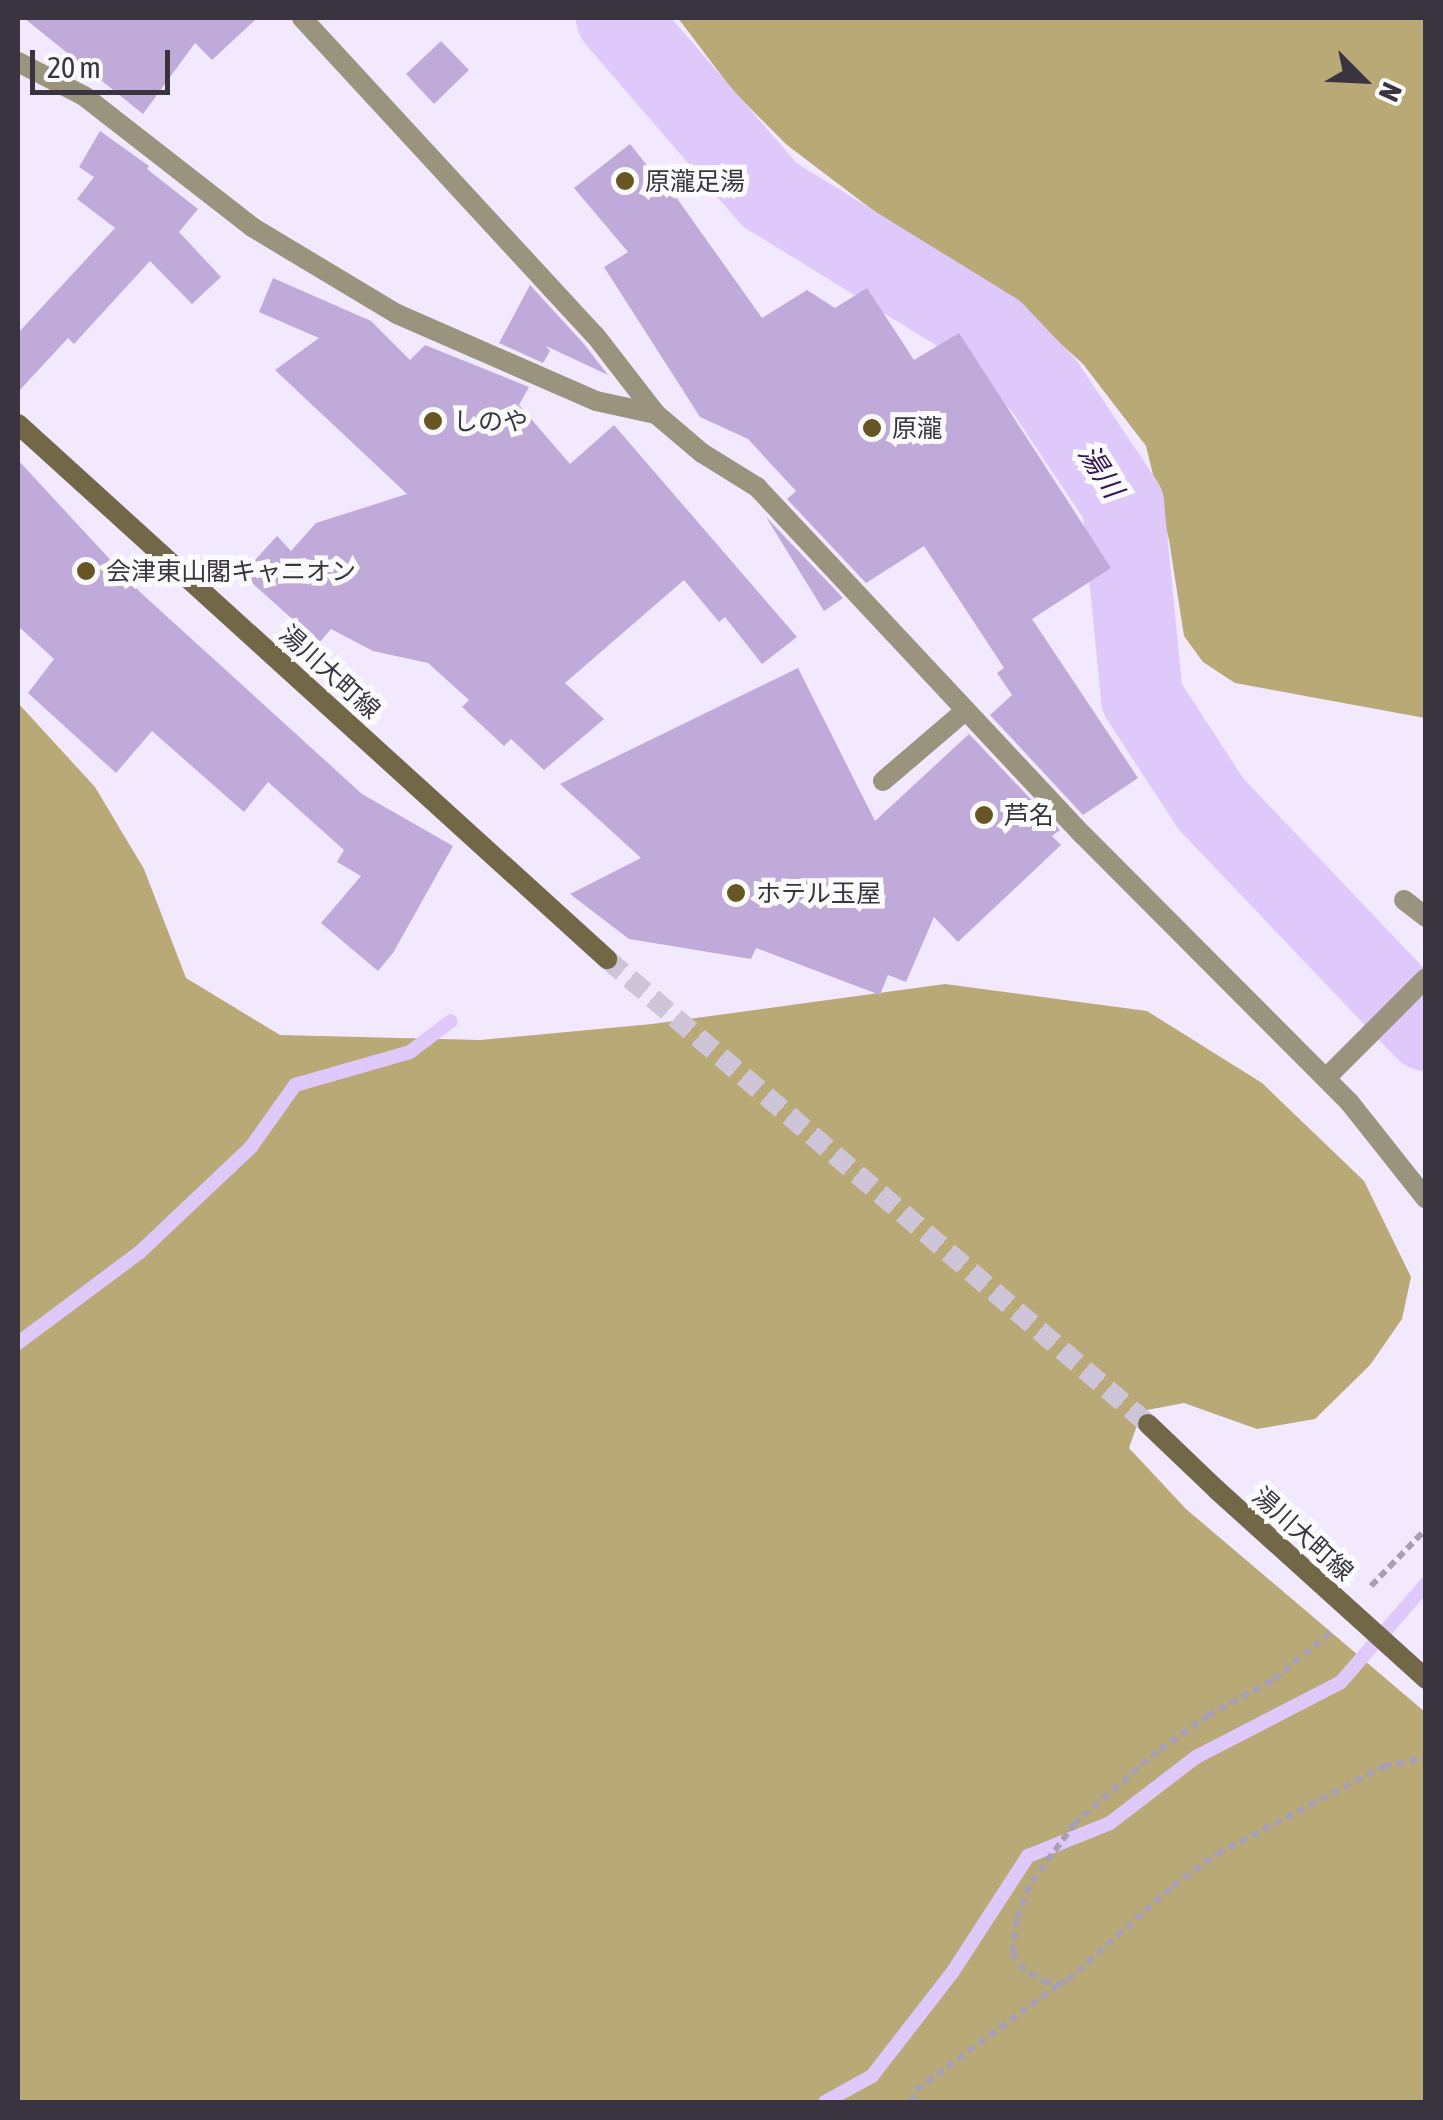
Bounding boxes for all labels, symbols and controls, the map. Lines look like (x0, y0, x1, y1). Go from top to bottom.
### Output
scale bar (35, 30, 175, 92)
north arrow (1313, 30, 1413, 130)
text: 20 m (47, 50, 101, 84)
text: N (1372, 78, 1408, 106)
place label: 原瀧足湯 (645, 166, 745, 196)
marker: 原瀧足湯 (614, 170, 636, 192)
place label: しのや (453, 406, 528, 436)
marker: しのや (422, 410, 444, 432)
place label: 原瀧 (892, 413, 942, 443)
marker: 原瀧 (861, 417, 883, 439)
water label: 湯川 (1072, 438, 1130, 504)
place label: 会津東山閣キャニオン (106, 556, 356, 586)
marker: 会津東山閣キャニオン (75, 560, 97, 582)
street label: 湯川大町線 (274, 619, 386, 725)
place label: 芦名 (1004, 800, 1054, 830)
marker: 芦名 (973, 804, 995, 826)
place label: ホテル玉屋 (756, 878, 881, 908)
marker: ホテル玉屋 (725, 882, 747, 904)
street label: 湯川大町線 (1247, 1481, 1359, 1587)

